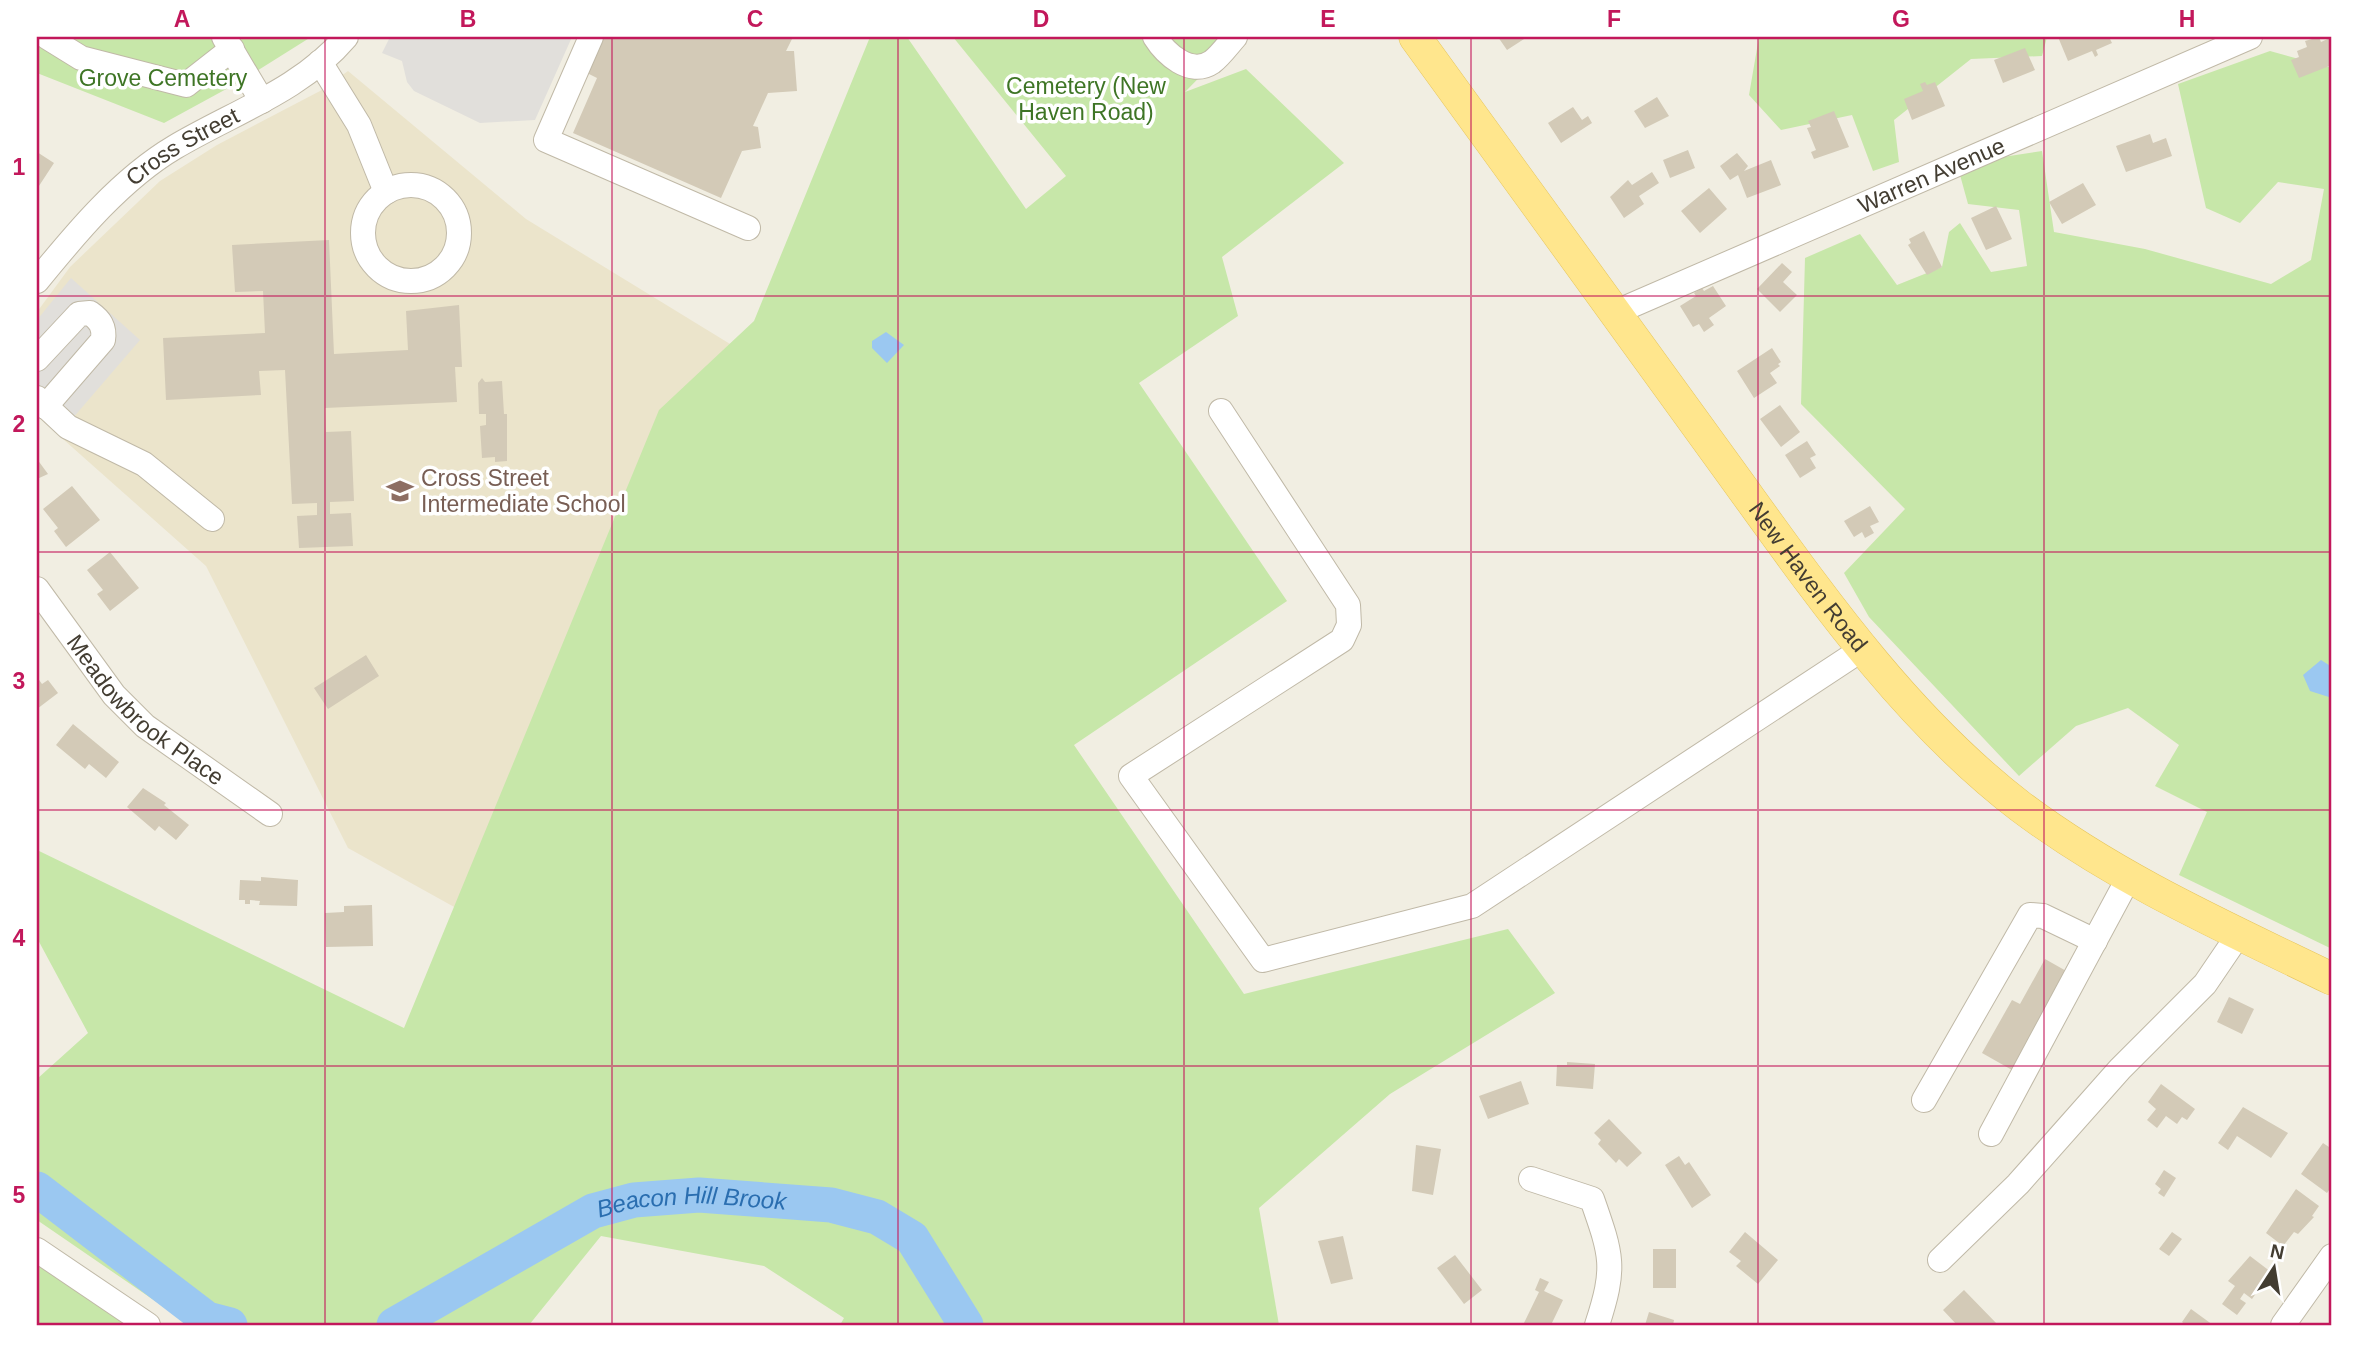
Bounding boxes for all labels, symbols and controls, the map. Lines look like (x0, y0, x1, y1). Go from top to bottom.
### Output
text: A (174, 6, 190, 32)
text: B (460, 6, 476, 32)
text: C (747, 6, 763, 32)
text: D (1033, 6, 1049, 32)
text: E (1320, 6, 1336, 32)
text: F (1607, 6, 1621, 32)
text: G (1892, 6, 1910, 32)
text: H (2179, 6, 2195, 32)
park label: Grove Cemetery (79, 65, 248, 91)
park label: Cemetery (New Haven Road) (1006, 73, 1166, 125)
street label: Cross Street (120, 102, 244, 191)
street label: Warren Avenue (1854, 132, 2009, 219)
text: 1 (13, 154, 26, 180)
text: 2 (13, 411, 25, 437)
place label: Cross Street Intermediate School (421, 465, 626, 517)
school or university icon: Cross Street Intermediate School (385, 476, 415, 506)
street label: New Haven Road (1744, 497, 1873, 657)
street label: Meadowbrook Place (62, 630, 229, 790)
text: 3 (13, 668, 25, 694)
text: 4 (13, 925, 26, 951)
water label: Beacon Hill Brook (593, 1181, 789, 1222)
text: 5 (13, 1182, 26, 1208)
north arrow (2240, 1232, 2310, 1302)
text: N (2269, 1240, 2286, 1264)

